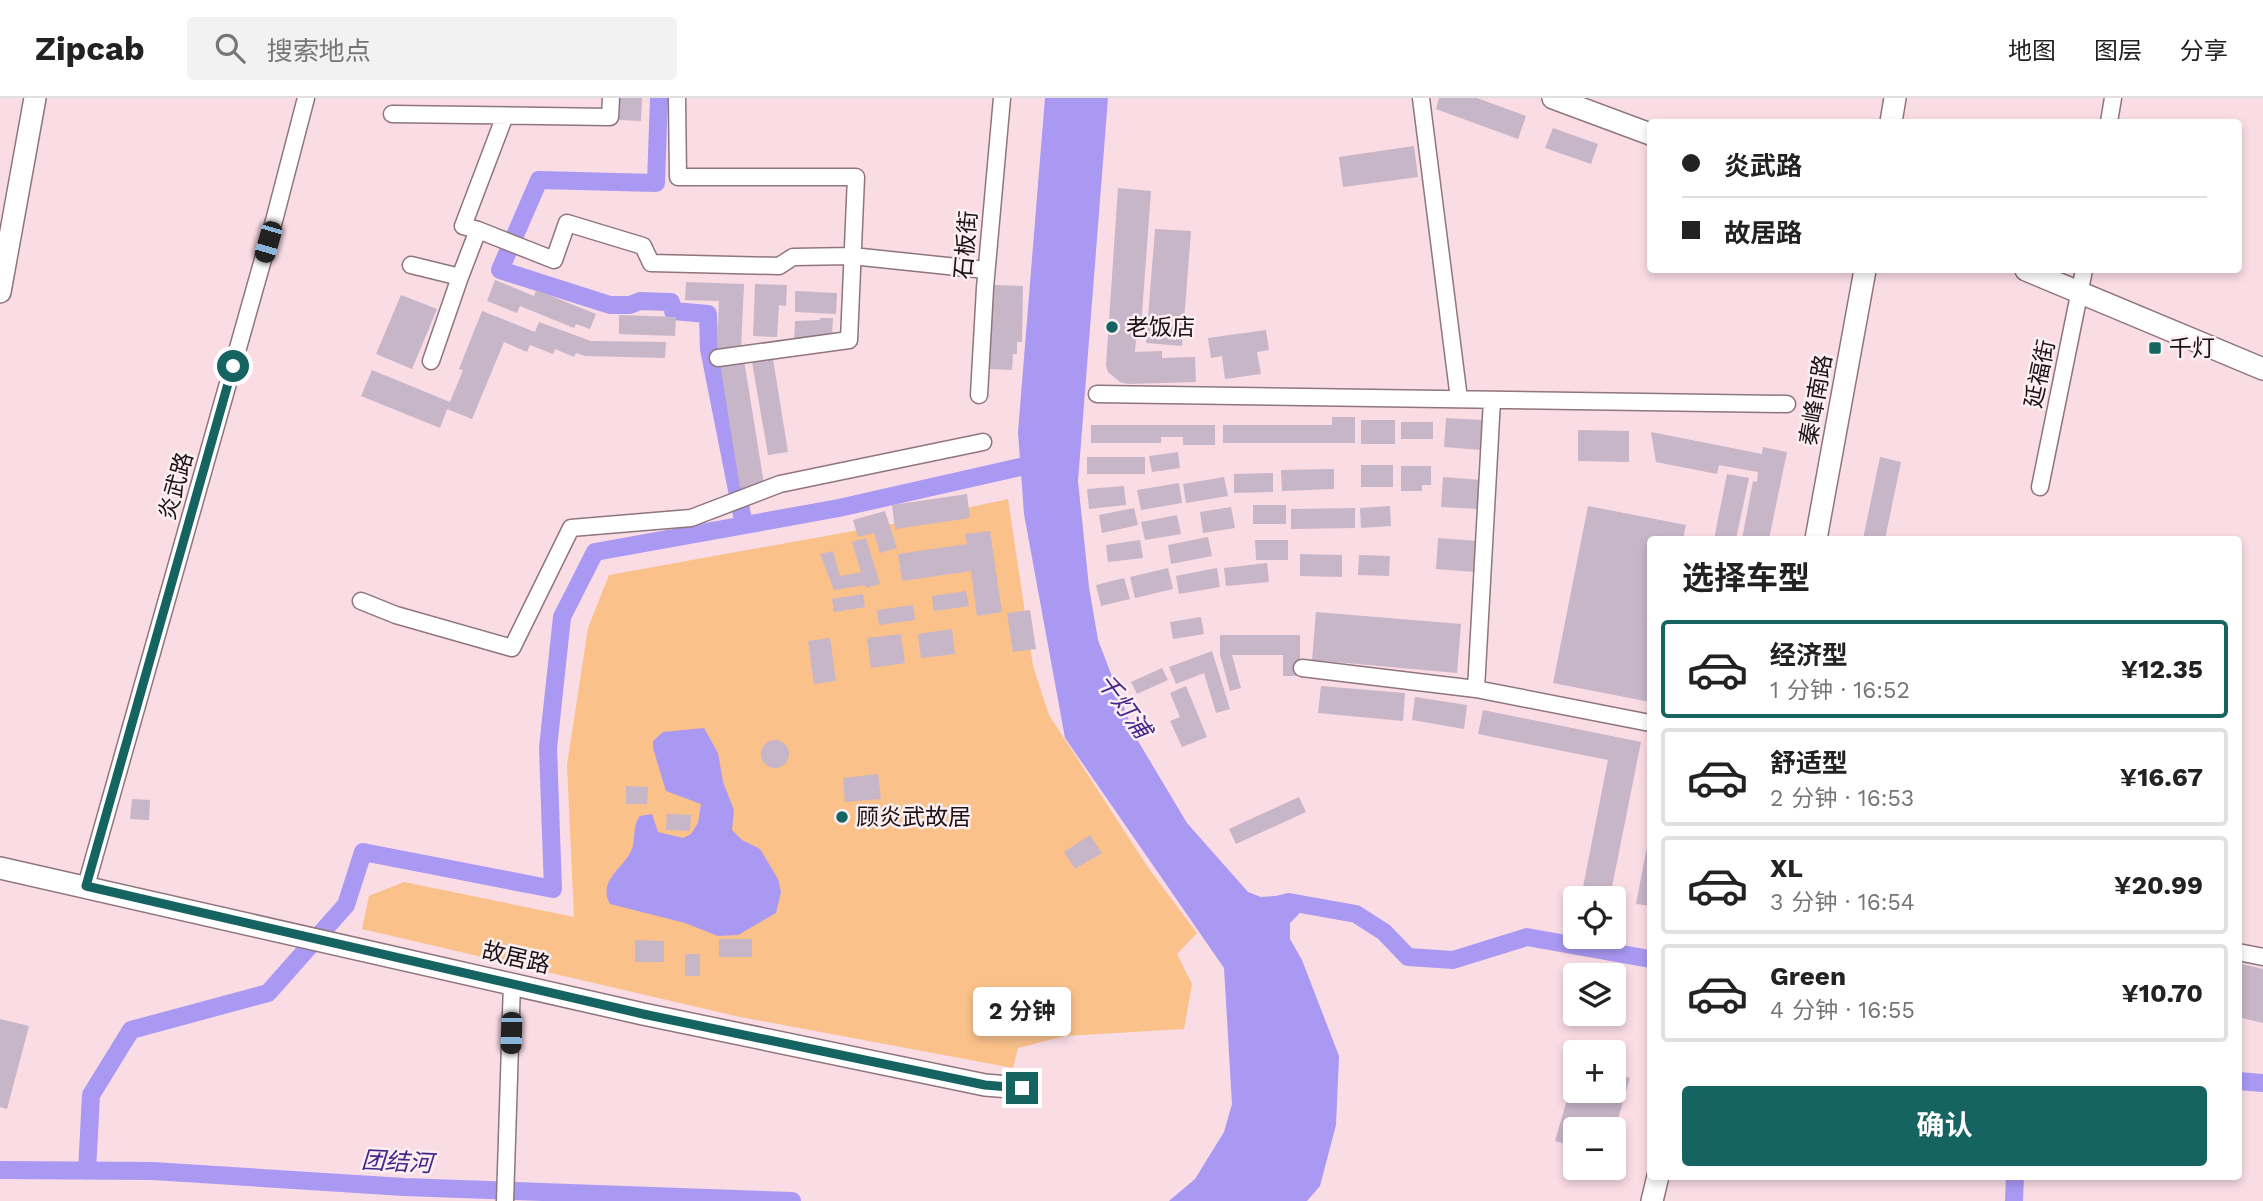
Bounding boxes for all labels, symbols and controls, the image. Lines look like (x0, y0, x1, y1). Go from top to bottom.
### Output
search box (187, 17, 677, 80)
text: Zipcab (35, 29, 145, 68)
icon: search (211, 29, 249, 67)
text: 搜索地点 (267, 36, 371, 66)
text: 地图 (2008, 37, 2056, 65)
text: 图层 (2094, 37, 2142, 65)
text: 分享 (2180, 37, 2228, 65)
text: 炎武路 (1724, 151, 1802, 181)
street label: 石板街 (950, 209, 982, 281)
text: 故居路 (1724, 218, 1802, 248)
car (253, 219, 284, 265)
place label: 老饭店 (1126, 314, 1195, 341)
marker: 老饭店 (1104, 319, 1120, 335)
place label: 千灯 (2169, 335, 2215, 362)
street label: 延福街 (2020, 337, 2060, 411)
marker: 千灯 (2147, 340, 2163, 356)
route start (217, 350, 249, 382)
street label: 秦峰南路 (1795, 352, 1837, 448)
street label: 炎武路 (154, 449, 198, 523)
text: 选择车型 (1682, 559, 1810, 597)
icon: car (1686, 638, 1749, 701)
text: 经济型 (1770, 640, 1848, 670)
text: ¥12.35 (2121, 654, 2203, 684)
water label: 千灯浦 (1092, 669, 1159, 747)
text: 1 分钟 · 16:52 (1770, 677, 1910, 704)
icon: car (1686, 746, 1749, 809)
text: 舒适型 (1770, 748, 1848, 778)
text: ¥16.67 (2120, 762, 2203, 792)
text: 2 分钟 · 16:53 (1770, 785, 1914, 812)
place label: 顾炎武故居 (856, 804, 971, 831)
marker: 顾炎武故居 (834, 809, 850, 825)
text: XL (1770, 853, 1803, 883)
icon: car (1686, 854, 1749, 917)
text: ¥20.99 (2114, 870, 2203, 900)
map controls (1563, 886, 1626, 1180)
button: locate (1563, 886, 1626, 949)
text: 3 分钟 · 16:54 (1770, 889, 1915, 916)
street label: 故居路 (479, 937, 553, 979)
text: Green (1770, 961, 1846, 991)
icon: car (1686, 962, 1749, 1025)
button: layers (1563, 963, 1626, 1026)
text: ¥10.70 (2122, 978, 2203, 1008)
callout: 2 分钟 (973, 986, 1071, 1035)
text: 4 分钟 · 16:55 (1770, 997, 1915, 1024)
text: 2 分钟 (989, 998, 1055, 1025)
car (500, 1012, 523, 1054)
button: + (1563, 1040, 1626, 1103)
route end (1006, 1072, 1038, 1104)
button: 确认 (1682, 1086, 2207, 1166)
button: − (1563, 1117, 1626, 1180)
water label: 团结河 (360, 1146, 438, 1178)

